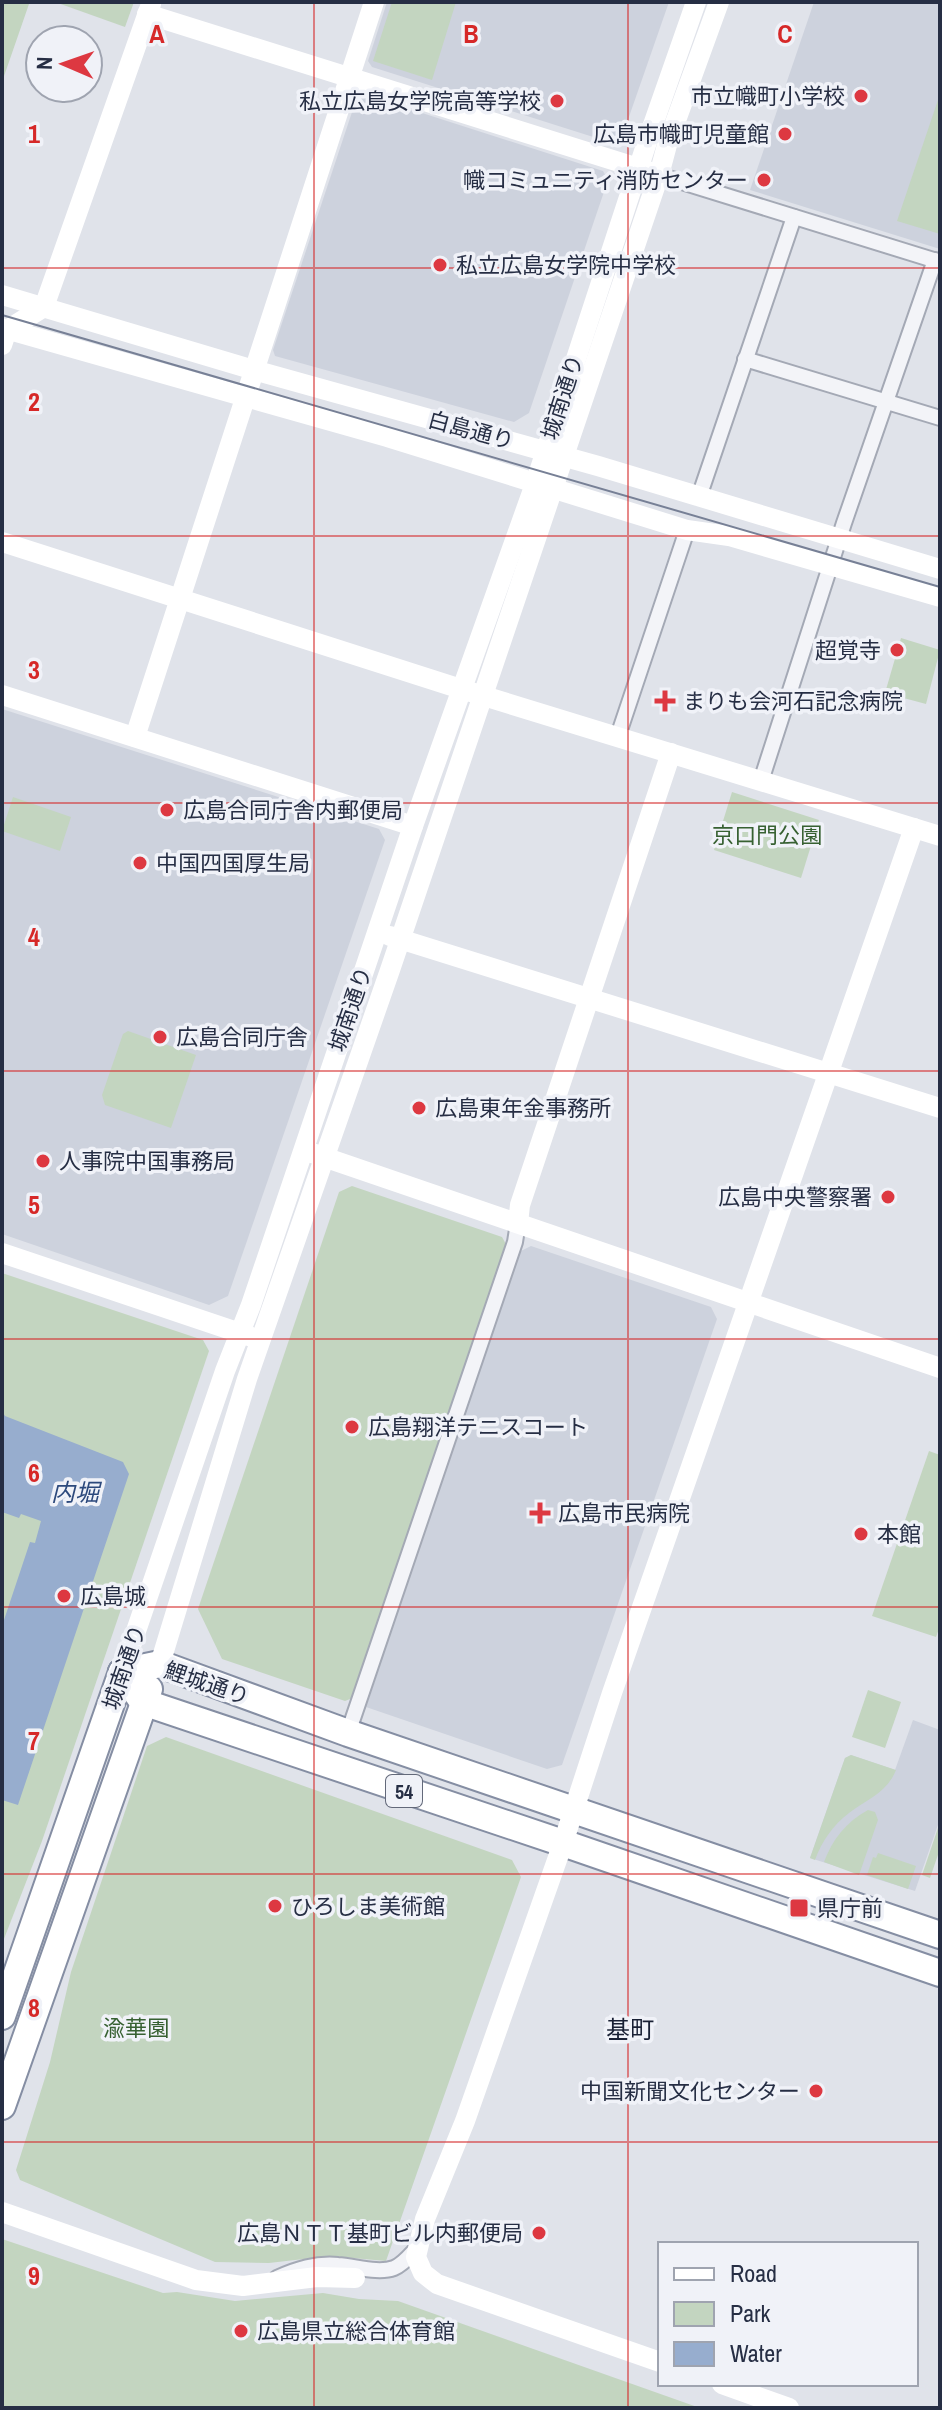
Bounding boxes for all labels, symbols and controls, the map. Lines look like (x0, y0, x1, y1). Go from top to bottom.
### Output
text: A (149, 16, 165, 51)
text: B (463, 16, 479, 51)
text: C (777, 16, 793, 51)
north arrow (24, 24, 104, 104)
text: N (29, 56, 59, 70)
place label: 市立幟町小学校 (691, 81, 845, 111)
place label: 私立広島女学院高等学校 (299, 86, 541, 116)
marker: 市立幟町小学校 (852, 87, 870, 105)
marker: 私立広島女学院高等学校 (548, 92, 566, 110)
text: 1 (28, 116, 40, 151)
place label: 広島市幟町児童館 (593, 119, 769, 149)
marker: 広島市幟町児童館 (776, 125, 794, 143)
place label: 幟コミュニティ消防センター (463, 165, 748, 195)
marker: 幟コミュニティ消防センター (755, 171, 773, 189)
place label: 私立広島女学院中学校 (456, 250, 676, 280)
marker: 私立広島女学院中学校 (431, 256, 449, 274)
street label: 城南通り (534, 351, 590, 443)
text: 2 (28, 384, 40, 419)
street label: 白島通り (425, 404, 517, 456)
place label: 超覚寺 (815, 635, 881, 665)
marker: 超覚寺 (888, 641, 906, 659)
text: 3 (28, 652, 40, 687)
place label: まりも会河石記念病院 (683, 686, 903, 716)
marker: まりも会河石記念病院 (654, 690, 676, 712)
place label: 広島合同庁舎内郵便局 (183, 795, 403, 825)
marker: 広島合同庁舎内郵便局 (158, 801, 176, 819)
park label: 京口門公園 (712, 820, 822, 850)
place label: 中国四国厚生局 (156, 848, 310, 878)
marker: 中国四国厚生局 (131, 854, 149, 872)
text: 4 (28, 919, 40, 954)
street label: 城南通り (321, 963, 379, 1055)
place label: 広島合同庁舎 (176, 1022, 308, 1052)
marker: 広島合同庁舎 (151, 1028, 169, 1046)
place label: 広島東年金事務所 (435, 1093, 611, 1123)
marker: 広島東年金事務所 (410, 1099, 428, 1117)
place label: 人事院中国事務局 (59, 1146, 235, 1176)
marker: 人事院中国事務局 (34, 1152, 52, 1170)
place label: 広島中央警察署 (718, 1182, 872, 1212)
text: 5 (28, 1187, 40, 1222)
marker: 広島中央警察署 (879, 1188, 897, 1206)
place label: 広島翔洋テニスコート (368, 1412, 588, 1442)
marker: 広島翔洋テニスコート (343, 1418, 361, 1436)
text: 6 (28, 1455, 40, 1490)
water label: 内堀 (51, 1476, 103, 1508)
place label: 広島市民病院 (558, 1498, 690, 1528)
marker: 広島市民病院 (529, 1502, 551, 1524)
place label: 本館 (877, 1519, 921, 1549)
marker: 本館 (852, 1525, 870, 1543)
place label: 広島城 (80, 1581, 146, 1611)
marker: 広島城 (55, 1587, 73, 1605)
street label: 城南通り (95, 1621, 153, 1713)
street label: 鯉城通り (161, 1654, 253, 1712)
text: 7 (28, 1723, 40, 1758)
road number: 54 (386, 1775, 422, 1807)
place label: ひろしま美術館 (291, 1891, 445, 1921)
place label: 県庁前 (817, 1893, 883, 1923)
marker: ひろしま美術館 (266, 1897, 284, 1915)
marker: 県庁前 (788, 1897, 810, 1919)
text: 8 (28, 1990, 40, 2025)
park label: 渝華園 (103, 2013, 169, 2043)
district label: 基町 (606, 2013, 654, 2045)
place label: 中国新聞文化センター (580, 2076, 800, 2106)
marker: 中国新聞文化センター (807, 2082, 825, 2100)
place label: 広島ＮＴＴ基町ビル内郵便局 (237, 2218, 523, 2248)
marker: 広島ＮＴＴ基町ビル内郵便局 (530, 2224, 548, 2242)
legend (658, 2242, 918, 2386)
text: Road (730, 2257, 777, 2289)
text: 9 (28, 2258, 40, 2293)
text: Park (730, 2297, 771, 2329)
place label: 広島県立総合体育館 (257, 2316, 455, 2346)
marker: 広島県立総合体育館 (232, 2322, 250, 2340)
text: Water (730, 2337, 782, 2369)

